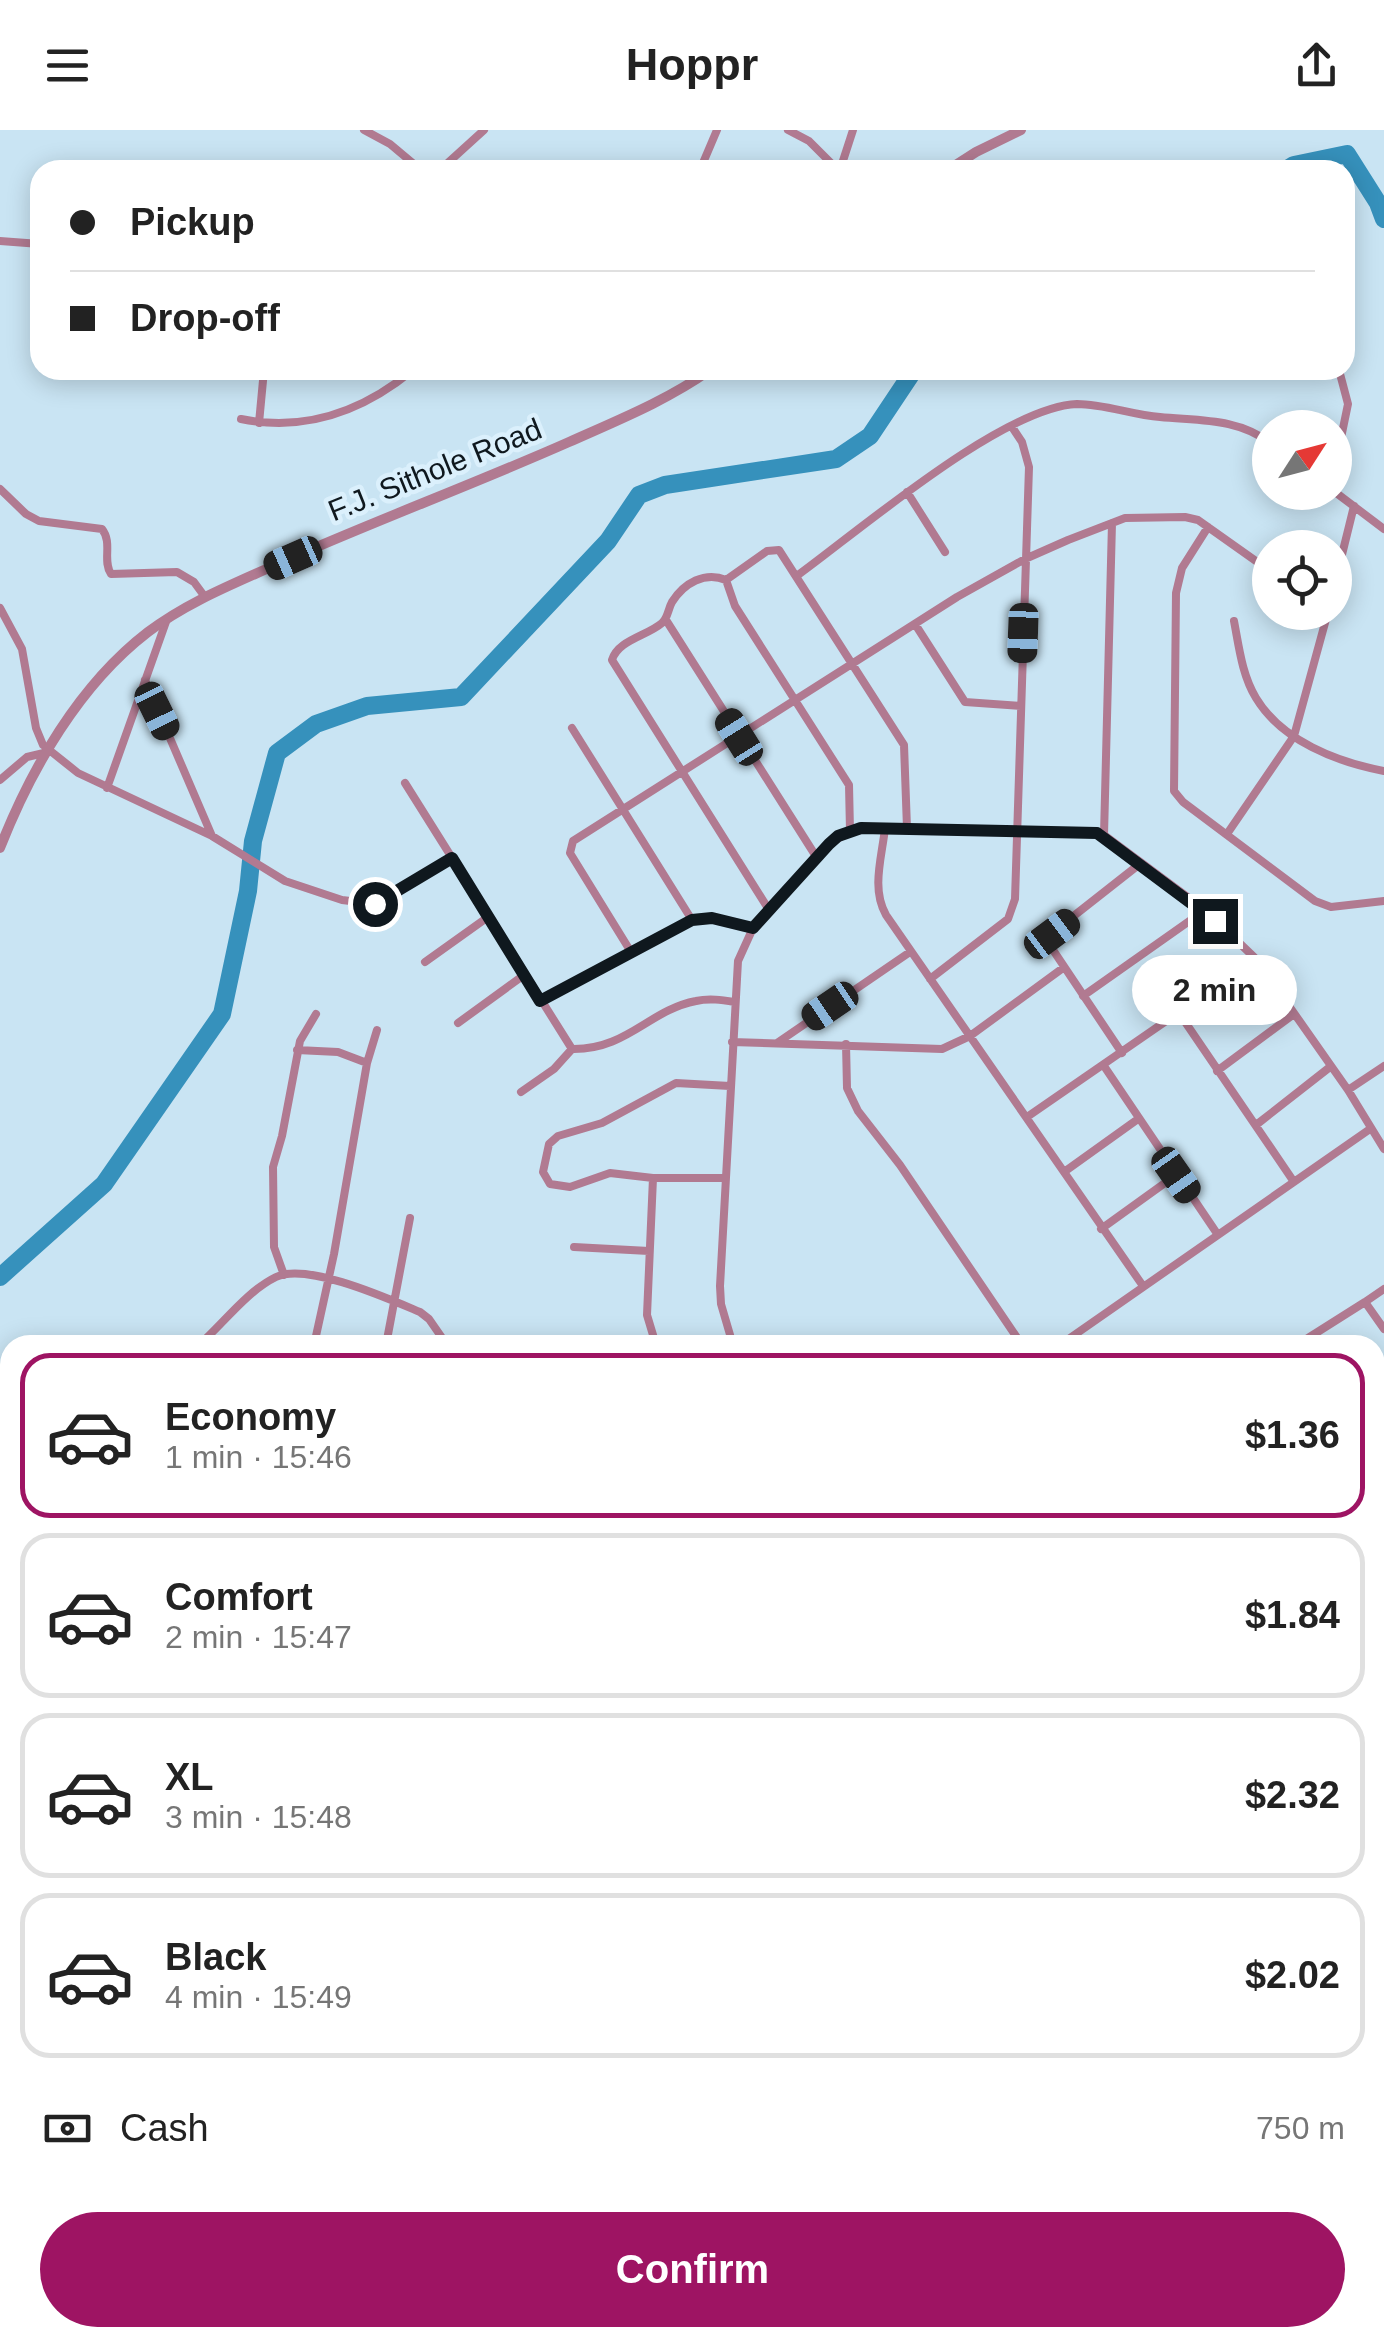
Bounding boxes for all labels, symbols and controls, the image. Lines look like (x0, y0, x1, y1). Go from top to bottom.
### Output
icon: menu (40, 38, 95, 93)
icon: share (1289, 38, 1344, 93)
text: Hoppr (626, 39, 758, 90)
text: Pickup (130, 201, 255, 243)
text: Drop-off (130, 297, 280, 339)
north arrow (1252, 410, 1352, 510)
map controls (1252, 410, 1352, 630)
street label: F.J. Sithole Road (323, 412, 546, 527)
button: locate (1252, 530, 1352, 630)
car (259, 532, 327, 584)
car (1007, 602, 1039, 664)
car (130, 677, 184, 745)
car (710, 704, 768, 770)
route start (353, 882, 398, 927)
route end (1193, 899, 1238, 944)
car (1019, 904, 1085, 964)
callout: 2 min (1132, 956, 1298, 1026)
text: 2 min (1173, 972, 1256, 1008)
car (797, 977, 863, 1035)
car (1147, 1142, 1205, 1208)
icon: car (45, 1391, 135, 1481)
text: Economy (165, 1396, 336, 1438)
text: $1.36 (1245, 1414, 1340, 1456)
text: 1 min · 15:46 (165, 1439, 352, 1475)
icon: car (45, 1571, 135, 1661)
text: Comfort (165, 1576, 313, 1618)
text: $1.84 (1245, 1594, 1340, 1636)
text: 2 min · 15:47 (165, 1619, 352, 1655)
icon: car (45, 1751, 135, 1841)
text: XL (165, 1756, 214, 1798)
text: $2.32 (1245, 1774, 1340, 1816)
text: 3 min · 15:48 (165, 1799, 352, 1835)
icon: car (45, 1931, 135, 2021)
text: Black (165, 1936, 266, 1978)
text: $2.02 (1245, 1954, 1340, 1996)
text: 4 min · 15:49 (165, 1979, 352, 2015)
icon: cash (40, 2101, 95, 2156)
text: Cash (120, 2107, 209, 2149)
text: 750 m (1256, 2110, 1345, 2146)
button: Confirm (40, 2212, 1345, 2327)

